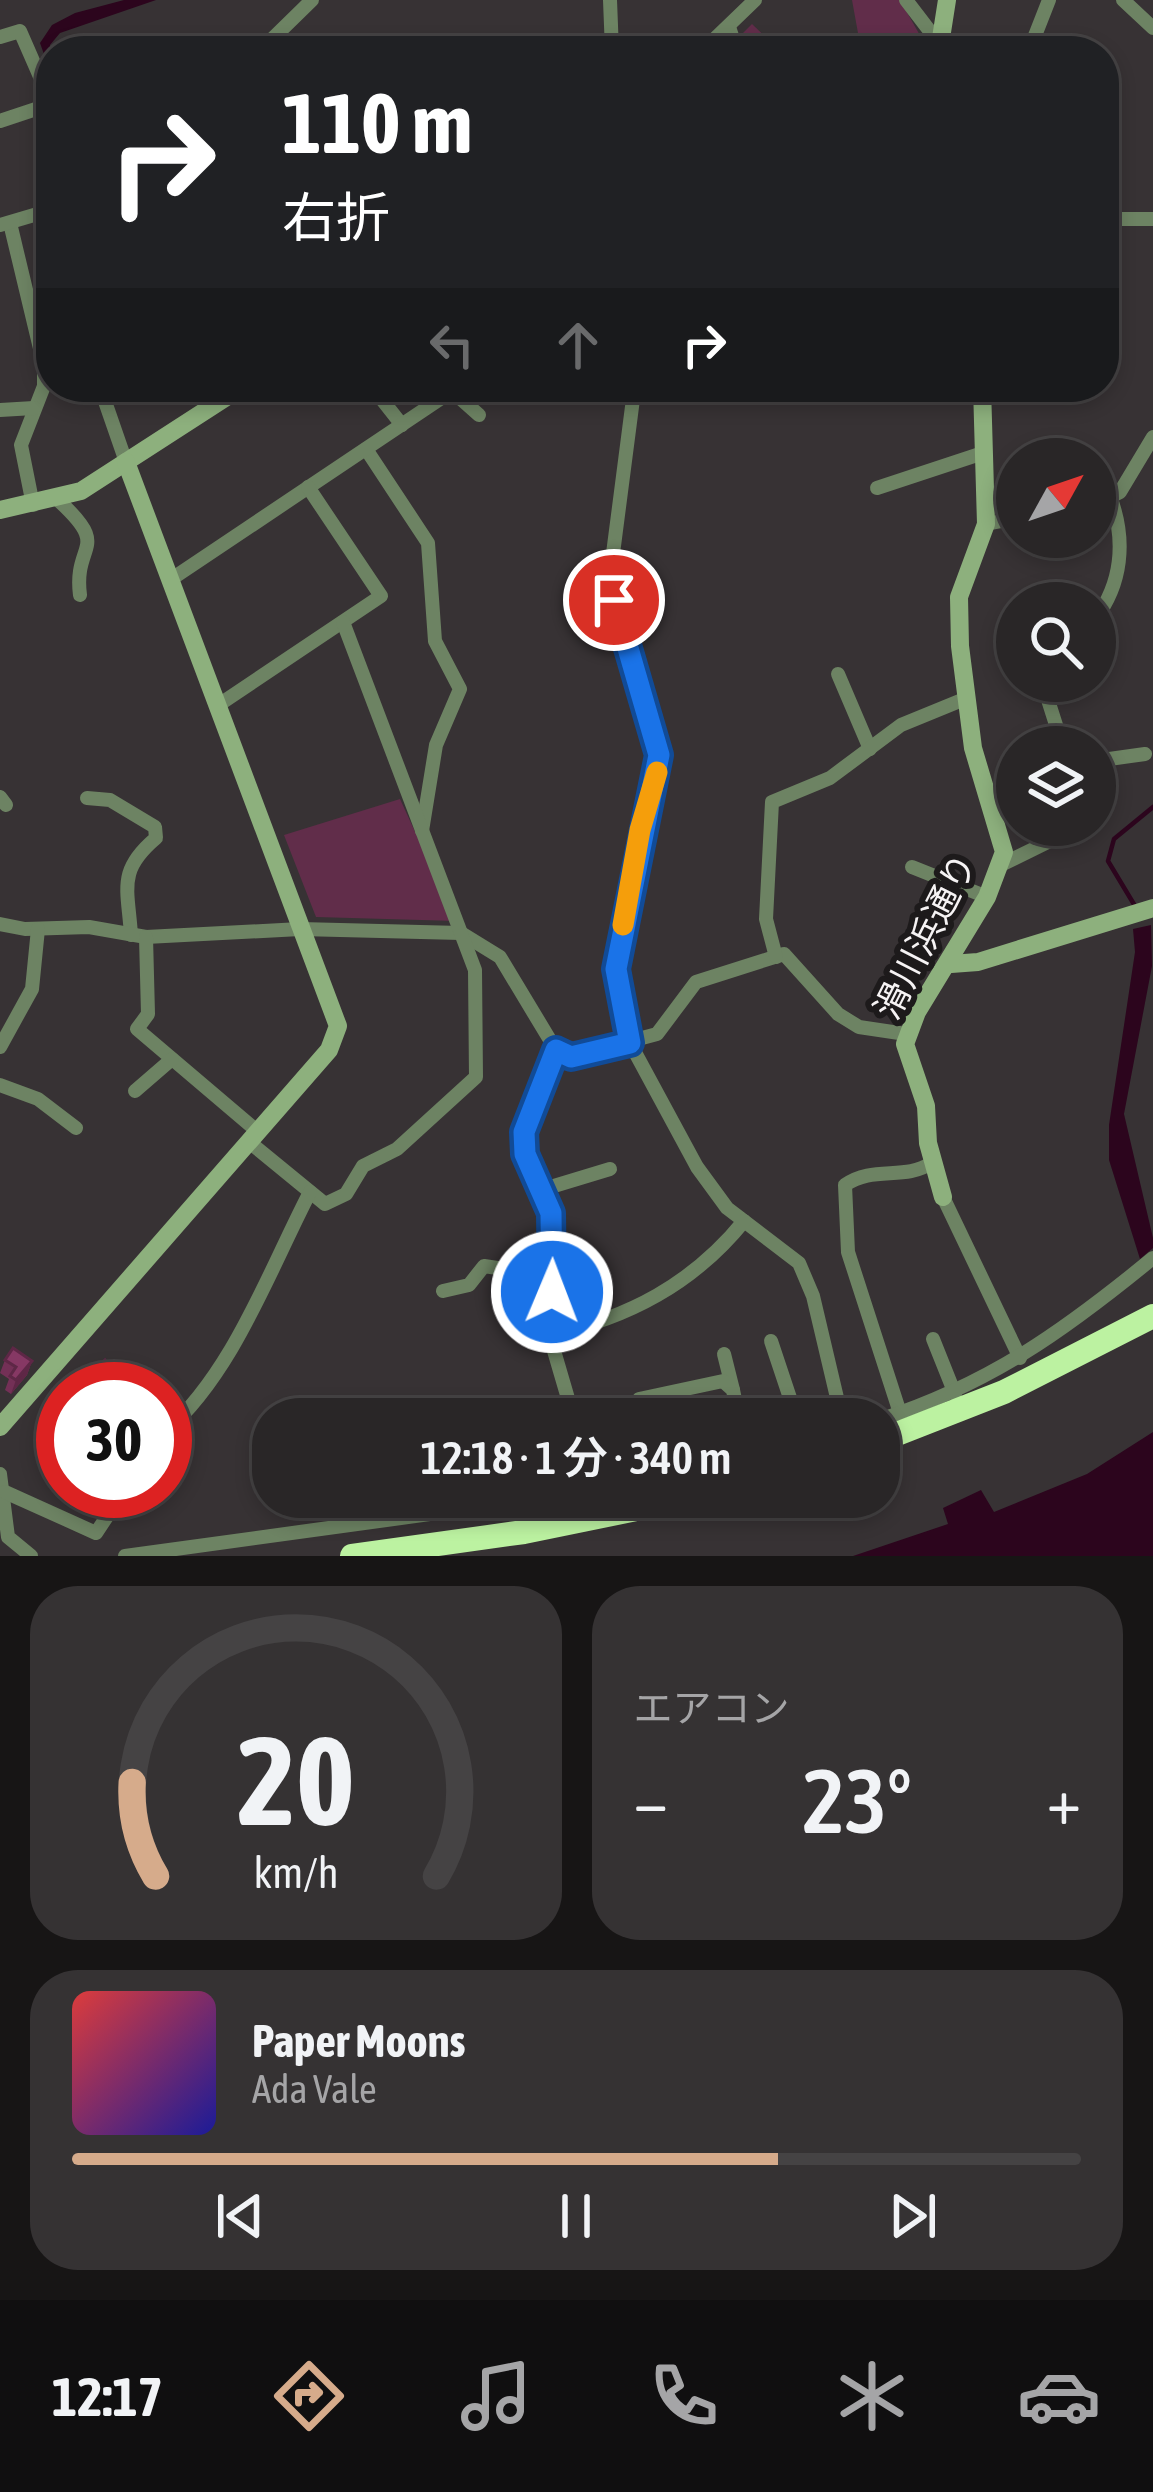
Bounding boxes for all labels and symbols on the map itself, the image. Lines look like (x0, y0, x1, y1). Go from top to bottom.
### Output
north arrow (996, 438, 1116, 558)
pin (563, 549, 665, 651)
street label: 滑川浜通り (865, 846, 985, 1026)
position arrow (489, 1229, 615, 1355)
speed limit sign: 30 (36, 1362, 192, 1518)

